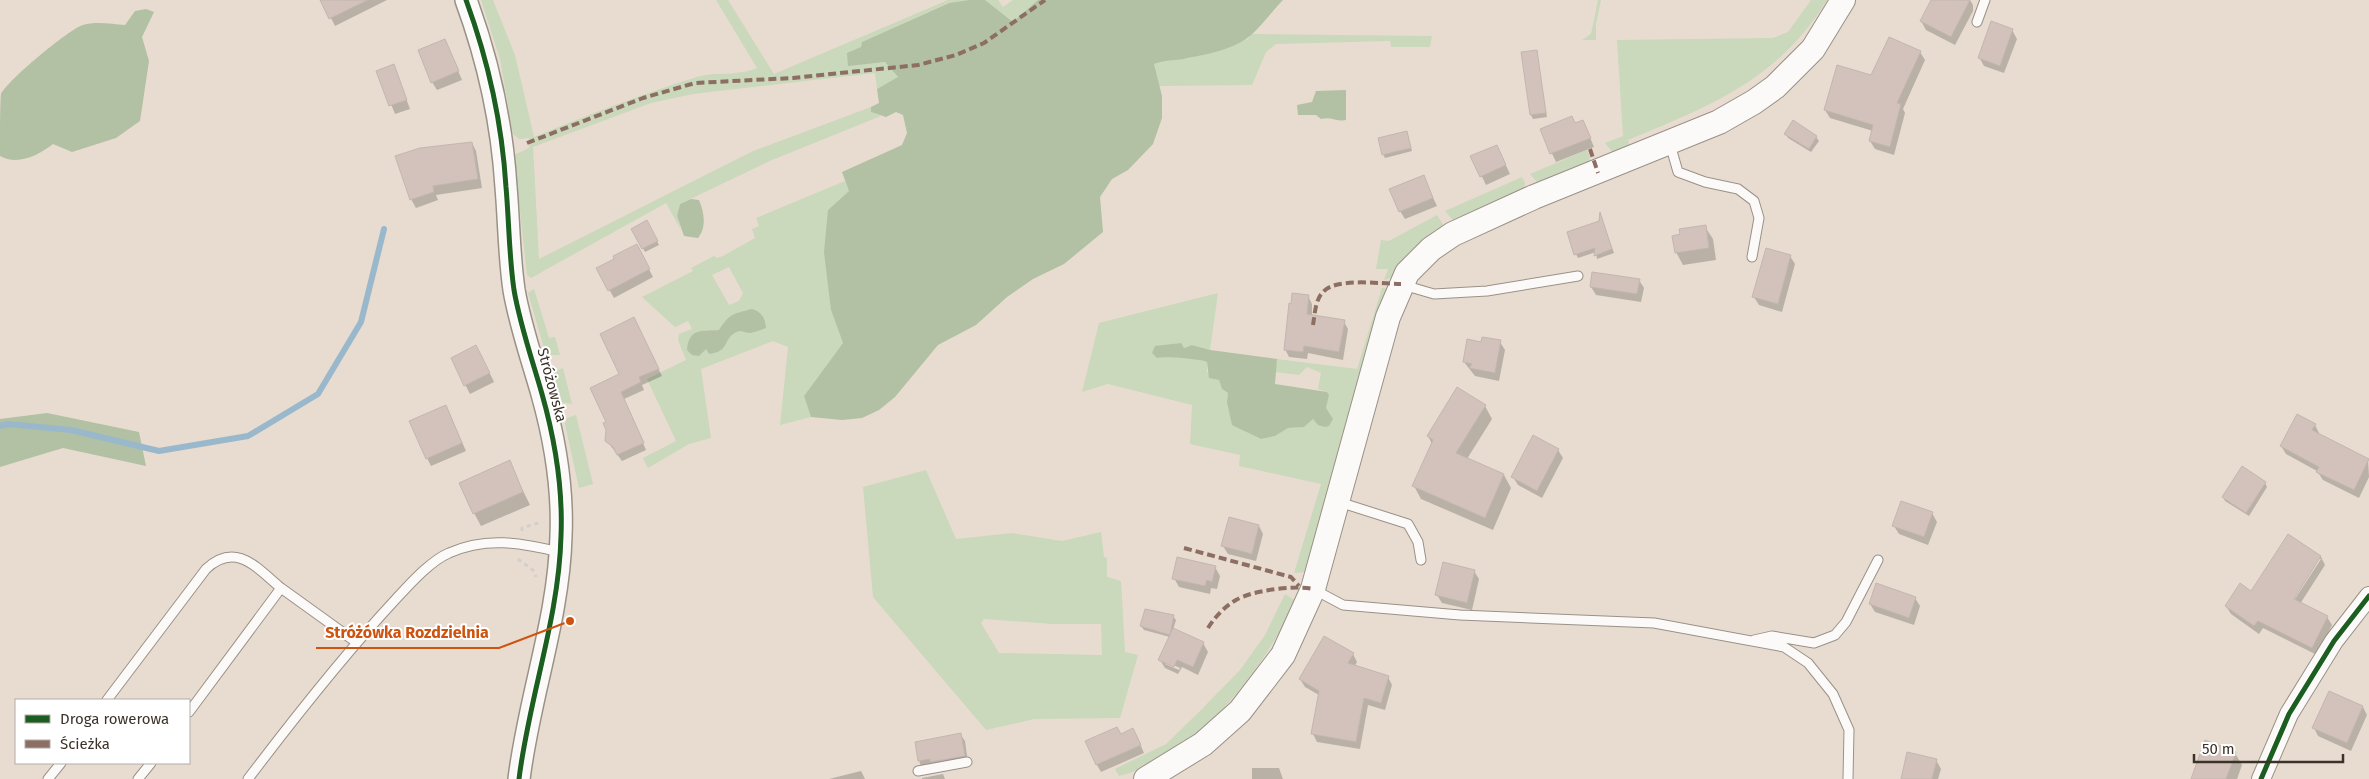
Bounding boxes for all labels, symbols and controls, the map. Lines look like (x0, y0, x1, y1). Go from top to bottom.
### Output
street label: Stróżowska (533, 346, 571, 424)
callout: Stróżówka Rozdzielnia (316, 617, 499, 648)
text: Stróżówka Rozdzielnia (325, 623, 489, 642)
legend (15, 699, 190, 764)
text: Droga rowerowa (60, 710, 169, 728)
scale bar (2194, 732, 2343, 764)
text: Ścieżka (60, 735, 110, 753)
text: 50 m (2202, 740, 2235, 758)

